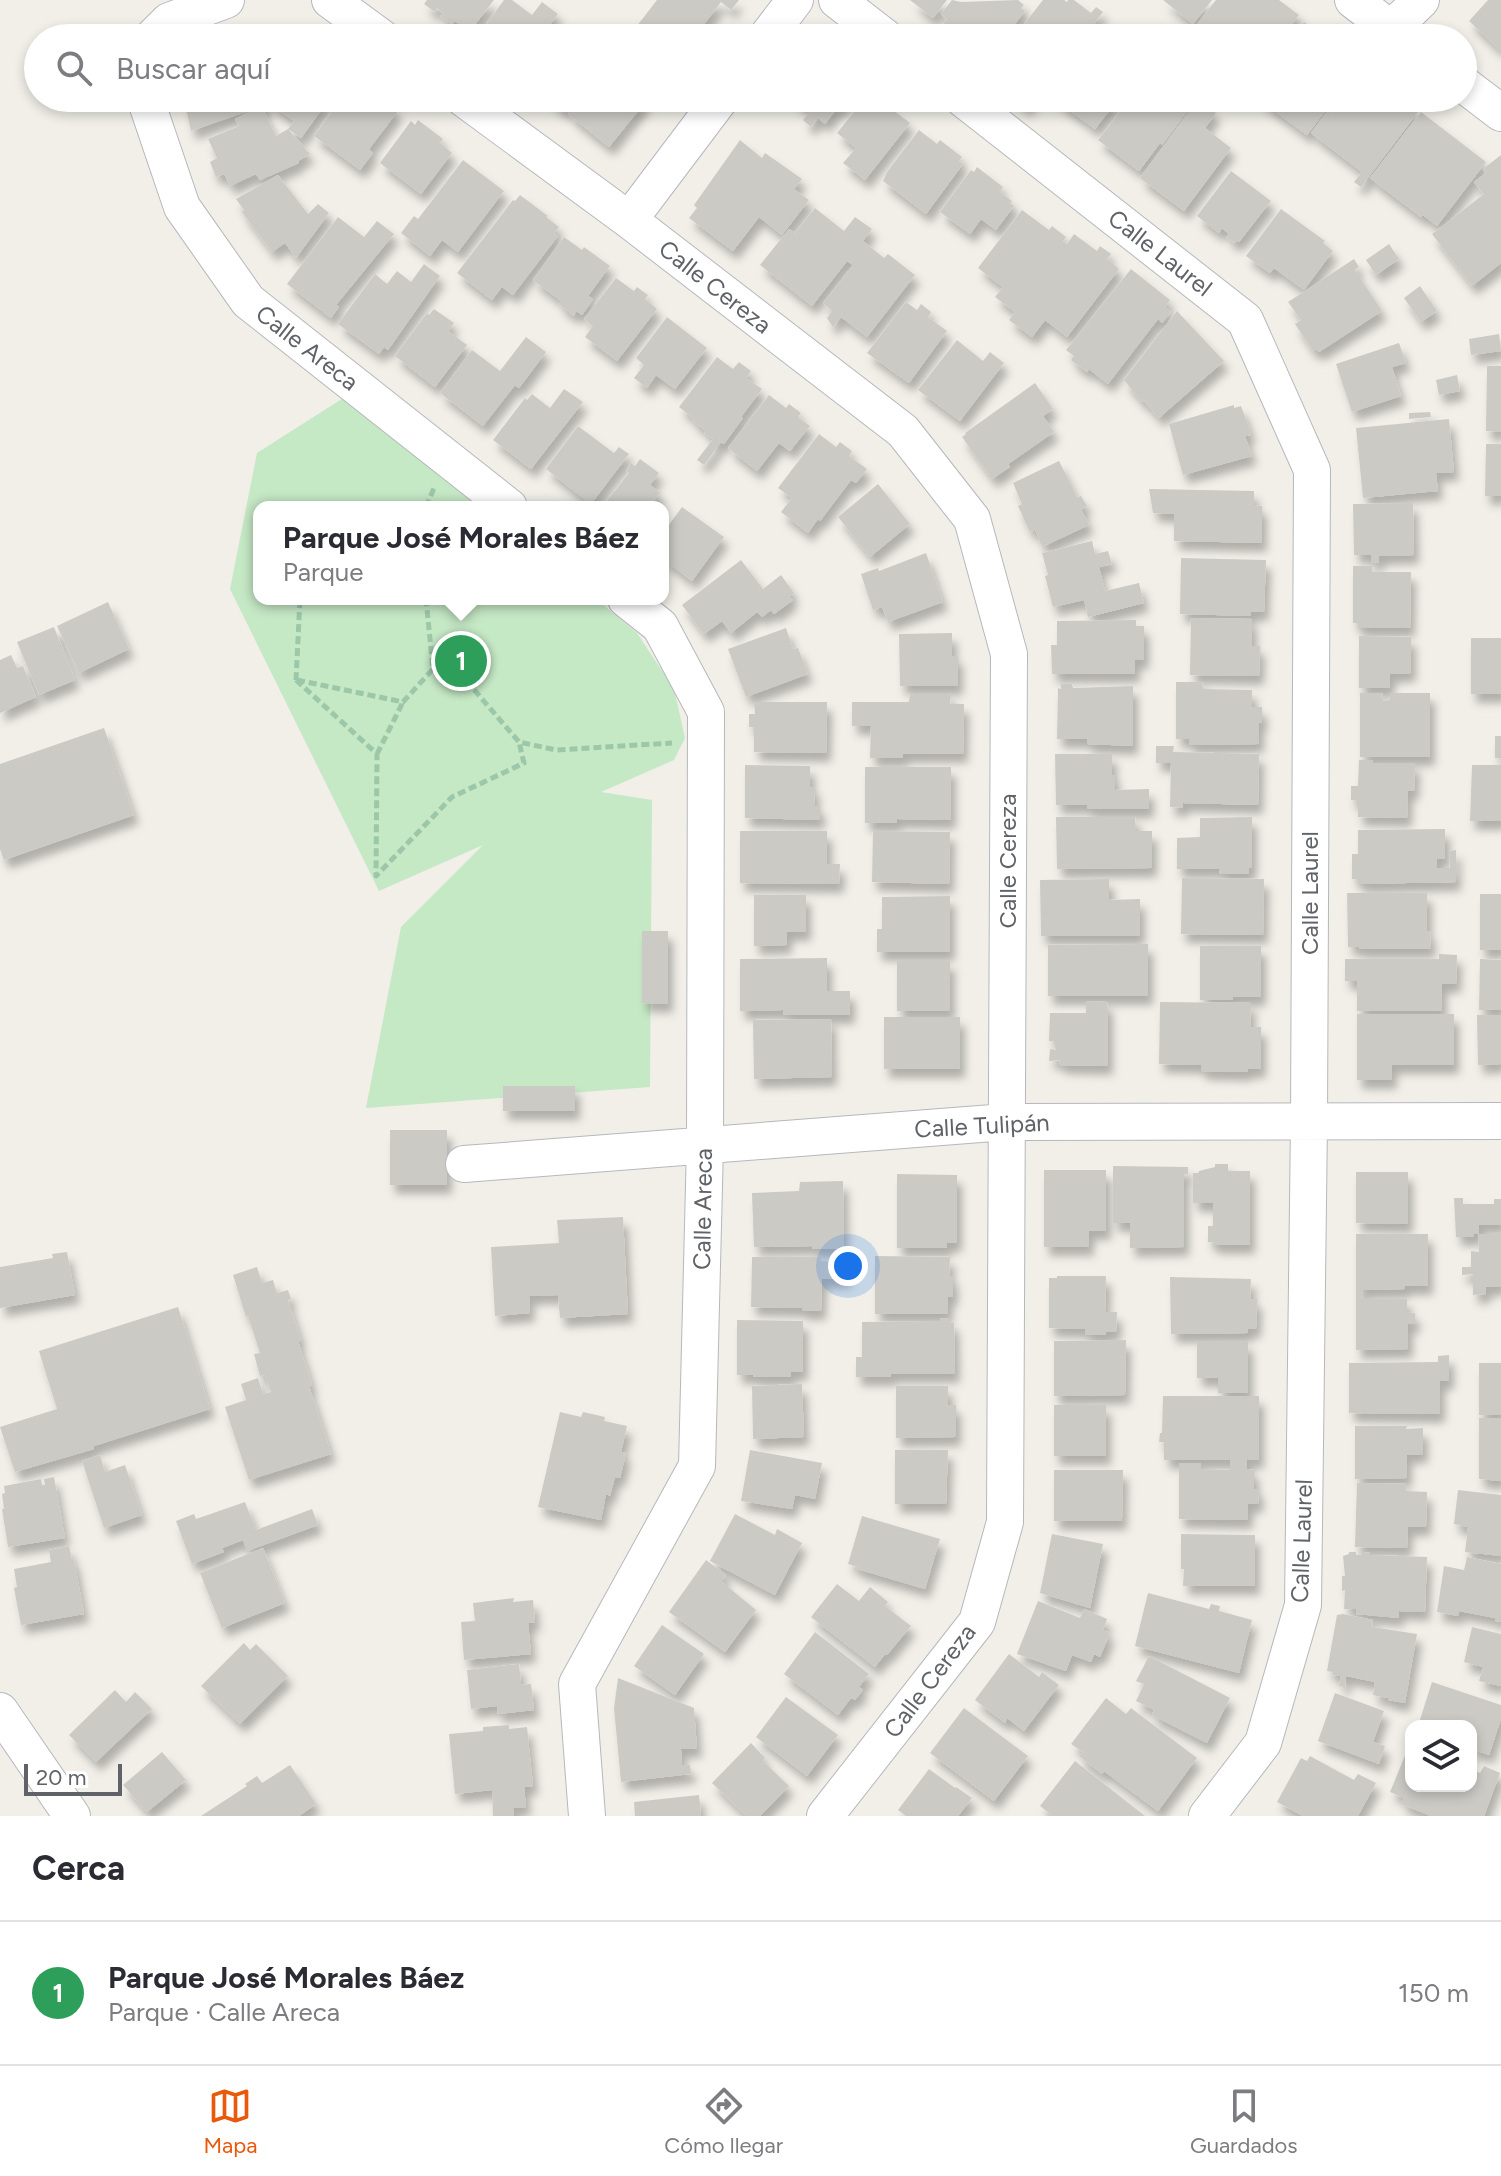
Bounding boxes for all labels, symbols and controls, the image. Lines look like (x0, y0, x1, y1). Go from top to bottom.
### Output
search box (24, 24, 1477, 112)
icon: search (52, 46, 96, 90)
text: Buscar aquí (116, 50, 270, 87)
street label: Calle Laurel (1103, 203, 1218, 302)
street label: Calle Cereza (653, 234, 777, 340)
street label: Calle Areca (250, 299, 364, 397)
popup (253, 501, 669, 605)
text: Parque José Morales Báez (283, 519, 639, 556)
text: Parque (283, 556, 363, 588)
pin: 1 (435, 631, 487, 691)
street label: Calle Cereza (993, 794, 1022, 928)
street label: Calle Laurel (1295, 831, 1324, 955)
street label: Calle Tulipán (914, 1107, 1050, 1144)
street label: Calle Areca (687, 1148, 718, 1270)
your location (828, 1246, 868, 1286)
street label: Calle Laurel (1285, 1479, 1318, 1603)
street label: Calle Cereza (877, 1618, 982, 1743)
map controls (1405, 1720, 1477, 1792)
button: layers (1405, 1720, 1477, 1792)
scale bar (24, 1760, 122, 1796)
text: 20 m (36, 1764, 87, 1791)
text: Cerca (32, 1848, 125, 1889)
text: Parque José Morales Báez (108, 1959, 464, 1996)
text: 1 (53, 1977, 63, 2009)
text: 150 m (1398, 1977, 1469, 2009)
text: Parque · Calle Areca (108, 1996, 340, 2028)
tab: Mapa (203, 2084, 257, 2159)
tab: Cómo llegar (664, 2084, 783, 2159)
tab: Guardados (1190, 2084, 1298, 2159)

